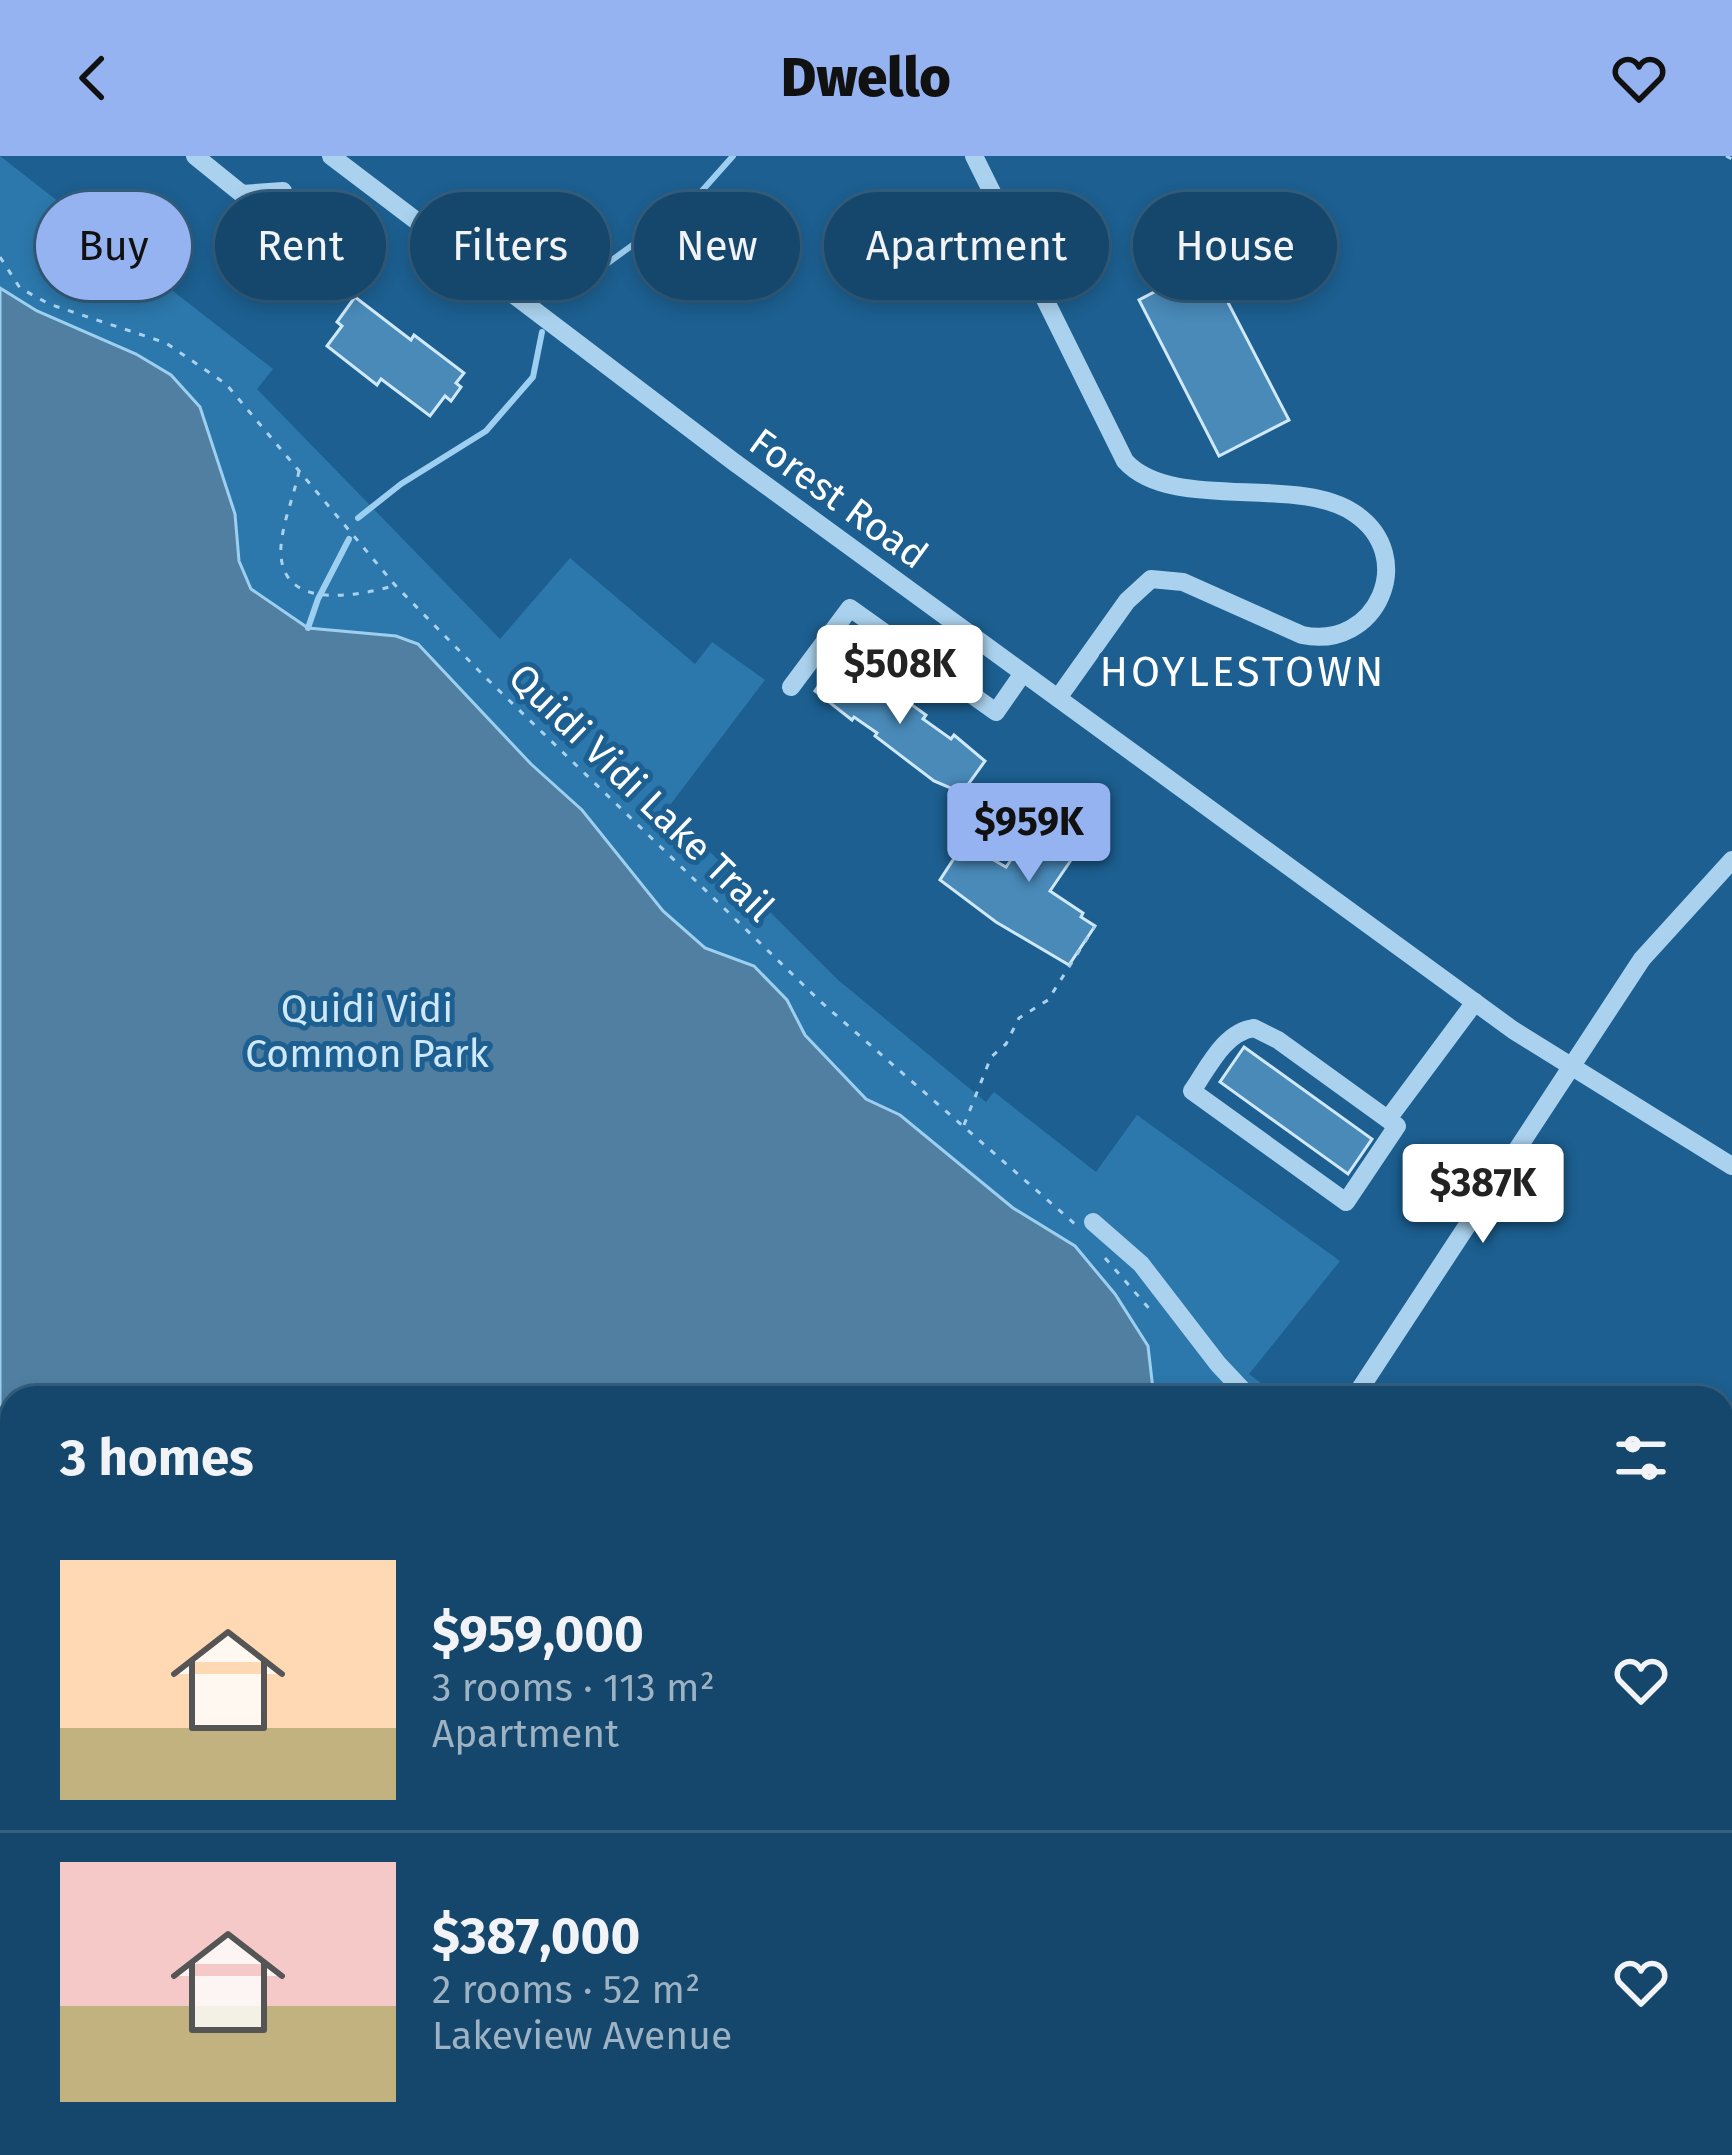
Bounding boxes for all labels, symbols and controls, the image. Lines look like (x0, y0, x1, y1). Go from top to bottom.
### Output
icon: back (60, 45, 126, 111)
icon: heart (1606, 45, 1672, 111)
text: Dwello (781, 46, 951, 110)
chip: Buy (36, 192, 191, 300)
chip: Rent (215, 192, 386, 300)
chip: Filters (410, 192, 610, 300)
chip: New (634, 192, 800, 300)
chip: Apartment (824, 192, 1109, 300)
chip: House (1133, 192, 1337, 300)
street label: Forest Road (741, 419, 936, 579)
pin: $508K (816, 625, 984, 727)
text: $508K (844, 641, 956, 687)
district label: HOYLESTOWN (1099, 647, 1387, 697)
street label: Quidi Vidi Lake Trail (499, 654, 783, 931)
pin: $959K (945, 783, 1113, 885)
text: $959K (974, 799, 1084, 845)
park label: Quidi Vidi Common Park (245, 986, 489, 1077)
pin: $387K (1399, 1144, 1567, 1246)
text: $387K (1430, 1160, 1536, 1206)
icon: filters (1608, 1425, 1674, 1491)
text: 3 homes (60, 1427, 254, 1489)
text: $959,000 (432, 1603, 644, 1665)
icon: home (156, 1608, 300, 1752)
icon: heart (1608, 1647, 1674, 1713)
text: 3 rooms · 113 m² (432, 1665, 715, 1711)
text: Apartment (432, 1711, 619, 1757)
text: $387,000 (432, 1905, 640, 1967)
icon: home (156, 1910, 300, 2054)
icon: heart (1608, 1949, 1674, 2015)
text: 2 rooms · 52 m² (432, 1967, 700, 2013)
text: Lakeview Avenue (432, 2013, 732, 2059)

